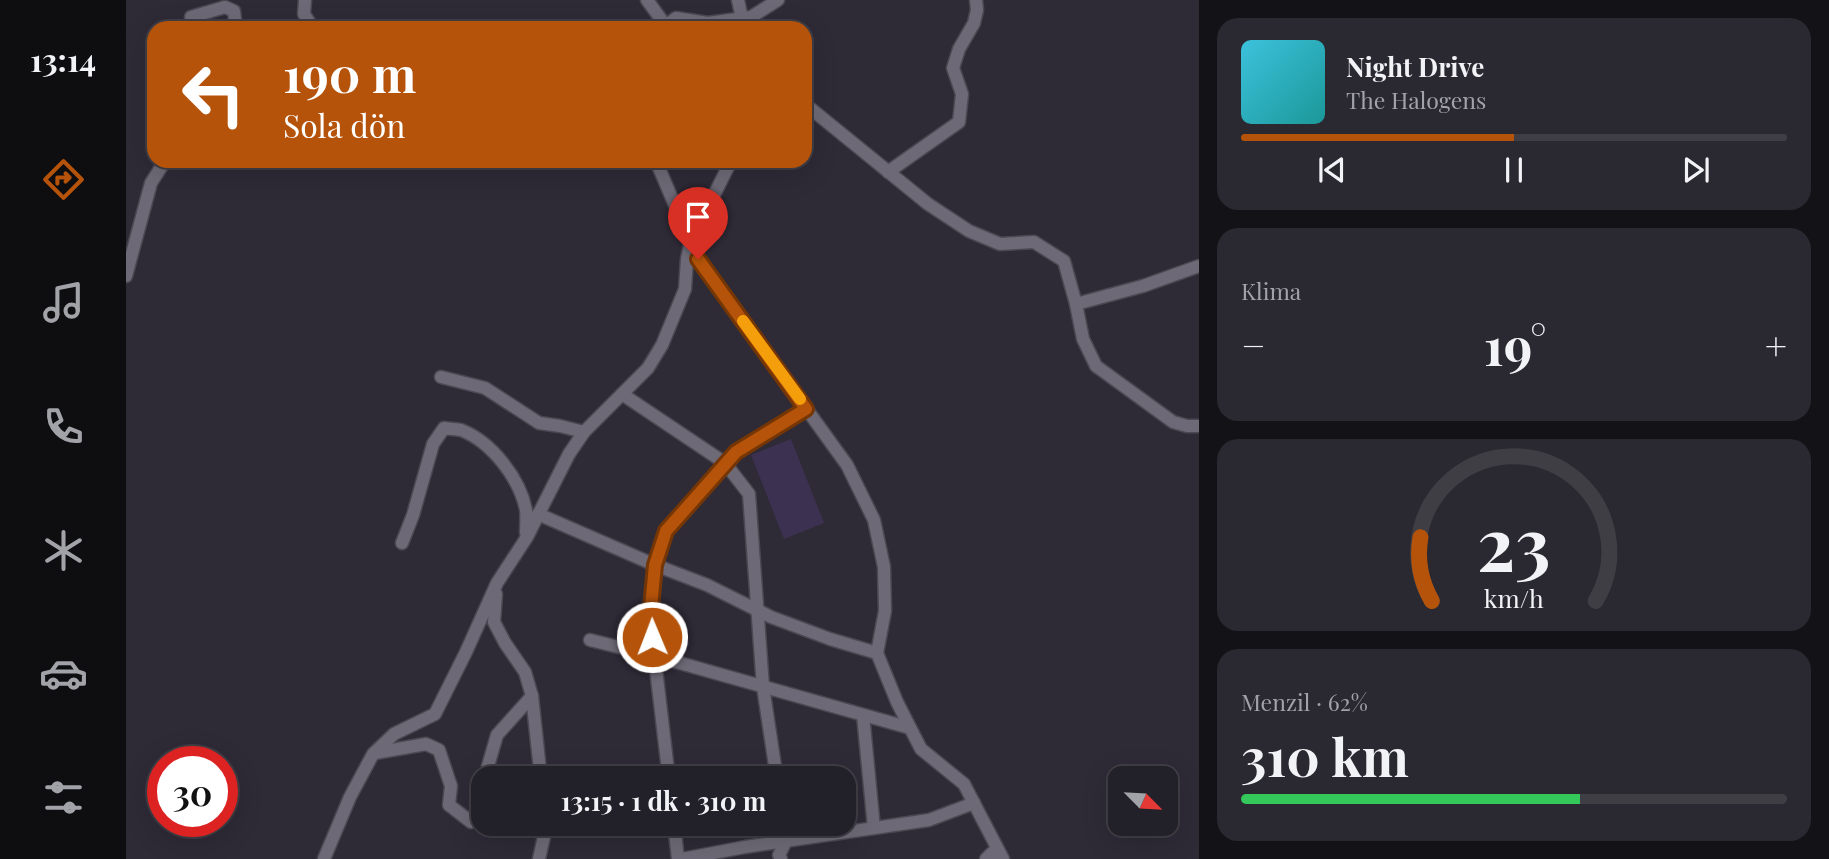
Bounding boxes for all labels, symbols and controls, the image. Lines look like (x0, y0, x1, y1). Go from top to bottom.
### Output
text: 13:14 (30, 37, 96, 80)
text: 190 m (283, 40, 416, 105)
icon: left (168, 49, 259, 140)
text: Night Drive (1346, 49, 1484, 84)
text: The Halogens (1346, 84, 1486, 115)
text: Sola dön (283, 103, 405, 146)
icon: previous (1313, 151, 1351, 189)
icon: pause (1495, 151, 1533, 189)
icon: next (1677, 151, 1715, 189)
icon: directions (39, 155, 88, 204)
pin (668, 187, 728, 259)
icon: arrive (679, 198, 717, 236)
text: Klima (1241, 275, 1301, 306)
icon: music (39, 278, 88, 327)
text: 19° (1484, 310, 1547, 379)
text: − (1241, 319, 1266, 370)
text: + (1765, 319, 1787, 370)
icon: phone (39, 402, 88, 451)
text: 23 (1477, 492, 1551, 589)
icon: climate (39, 526, 88, 575)
text: km/h (1484, 580, 1544, 613)
position arrow (615, 600, 689, 674)
icon: car (39, 649, 88, 698)
text: Menzil · 62% (1241, 686, 1368, 717)
text: 310 km (1241, 721, 1409, 790)
speed limit sign: 30 (147, 746, 238, 837)
north arrow (1108, 766, 1178, 836)
map controls (1108, 766, 1178, 836)
icon: filters (39, 773, 88, 822)
text: 13:15 · 1 dk · 310 m (561, 783, 766, 818)

